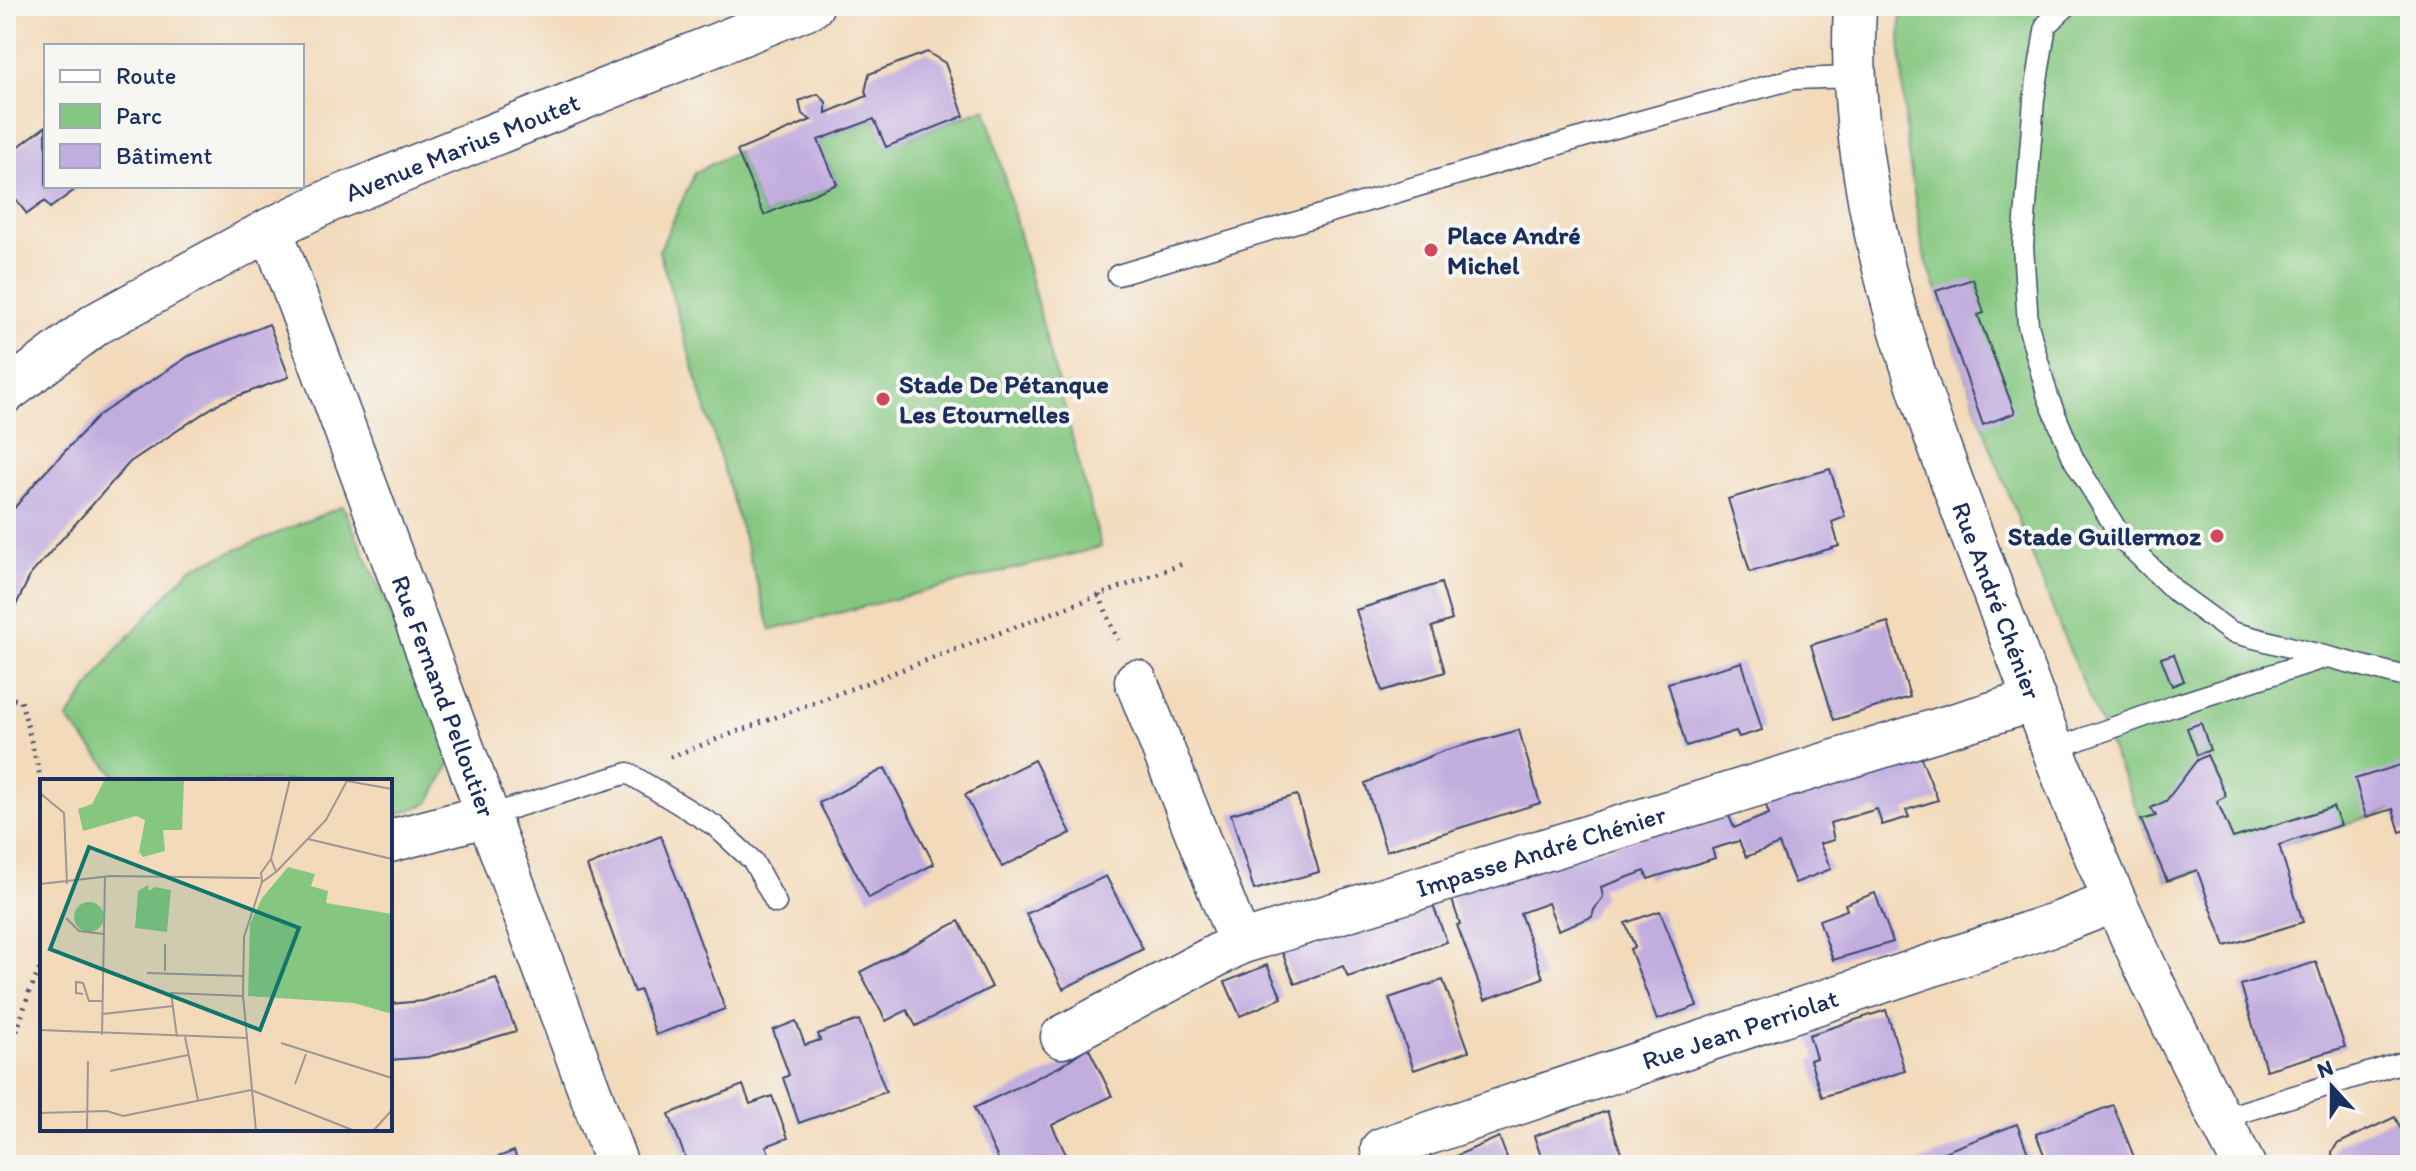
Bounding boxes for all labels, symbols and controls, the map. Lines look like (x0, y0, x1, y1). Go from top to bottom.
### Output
legend (44, 44, 304, 188)
text: Route (116, 61, 176, 90)
street label: Avenue Marius Moutet (340, 85, 584, 209)
text: Parc (116, 101, 162, 130)
text: Bâtiment (116, 141, 212, 170)
place label: Place André Michel (1447, 219, 1581, 281)
marker: Place André Michel (1422, 241, 1440, 259)
place label: Stade De Pétanque Les Etournelles (899, 368, 1109, 430)
marker: Stade De Pétanque Les Etournelles (874, 390, 892, 408)
street label: Rue André Chénier (1945, 498, 2049, 704)
place label: Stade Guillermoz (2008, 520, 2202, 552)
marker: Stade Guillermoz (2208, 527, 2226, 545)
street label: Rue Fernand Pelloutier (384, 571, 503, 822)
inset map (40, 779, 392, 1131)
street label: Impasse André Chénier (1412, 798, 1670, 904)
street label: Rue Jean Perriolat (1638, 982, 1842, 1077)
north arrow (2292, 1047, 2372, 1127)
text: N (2313, 1054, 2337, 1084)

